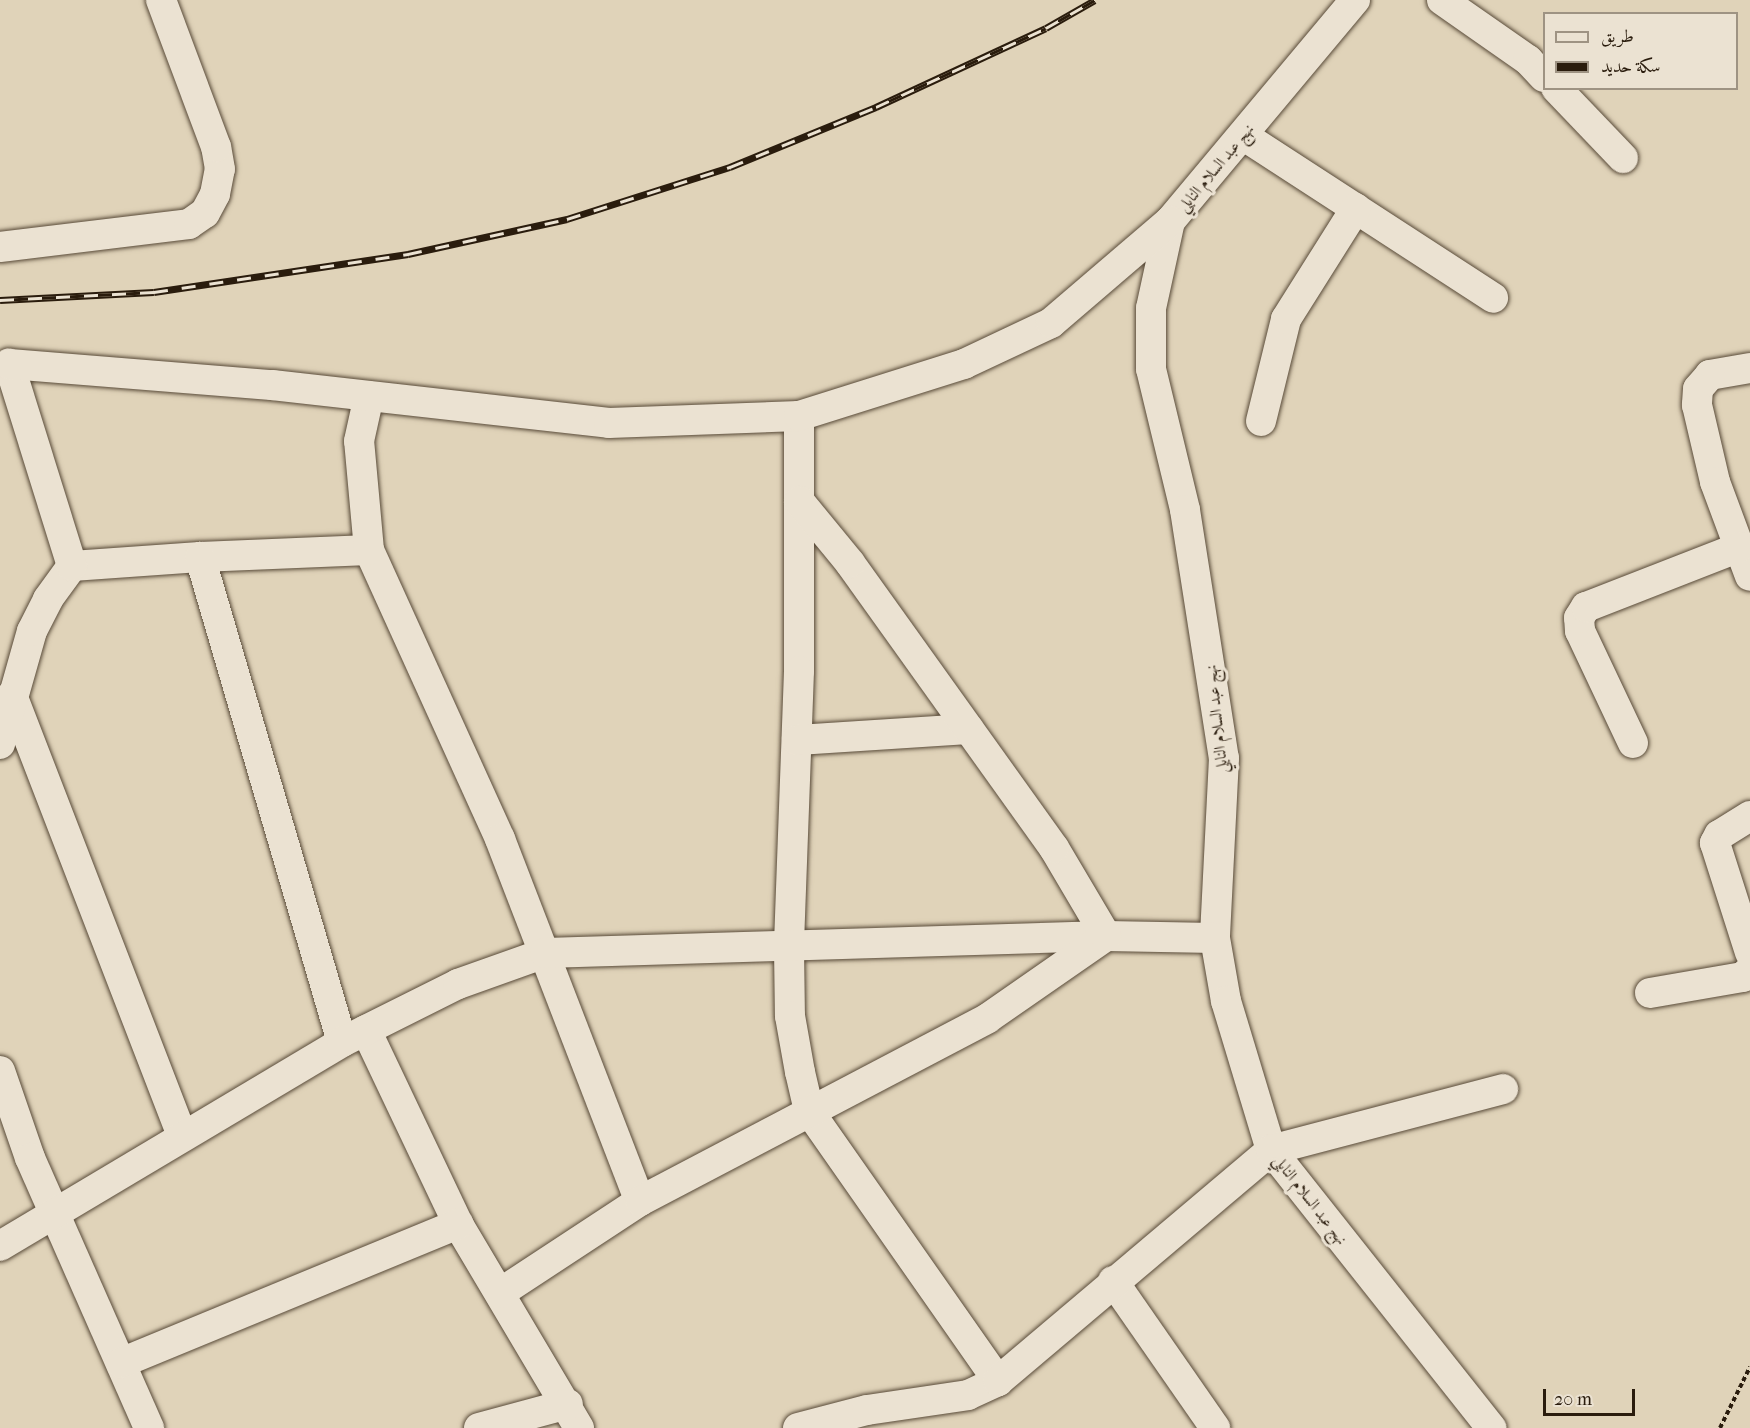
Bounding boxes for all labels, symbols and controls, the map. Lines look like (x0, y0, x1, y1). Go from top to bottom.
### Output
legend (1543, 12, 1738, 90)
text: طريق (1601, 26, 1634, 47)
text: سكة حديد (1601, 56, 1661, 77)
street label: نهج عبد السلام النابلي (1174, 120, 1258, 216)
street label: نهج عبد السلام النابلي (1202, 664, 1232, 774)
street label: نهج عبد السلام النابلي (1269, 1151, 1351, 1249)
scale bar (1546, 1377, 1638, 1415)
text: 20 m (1554, 1389, 1592, 1410)

